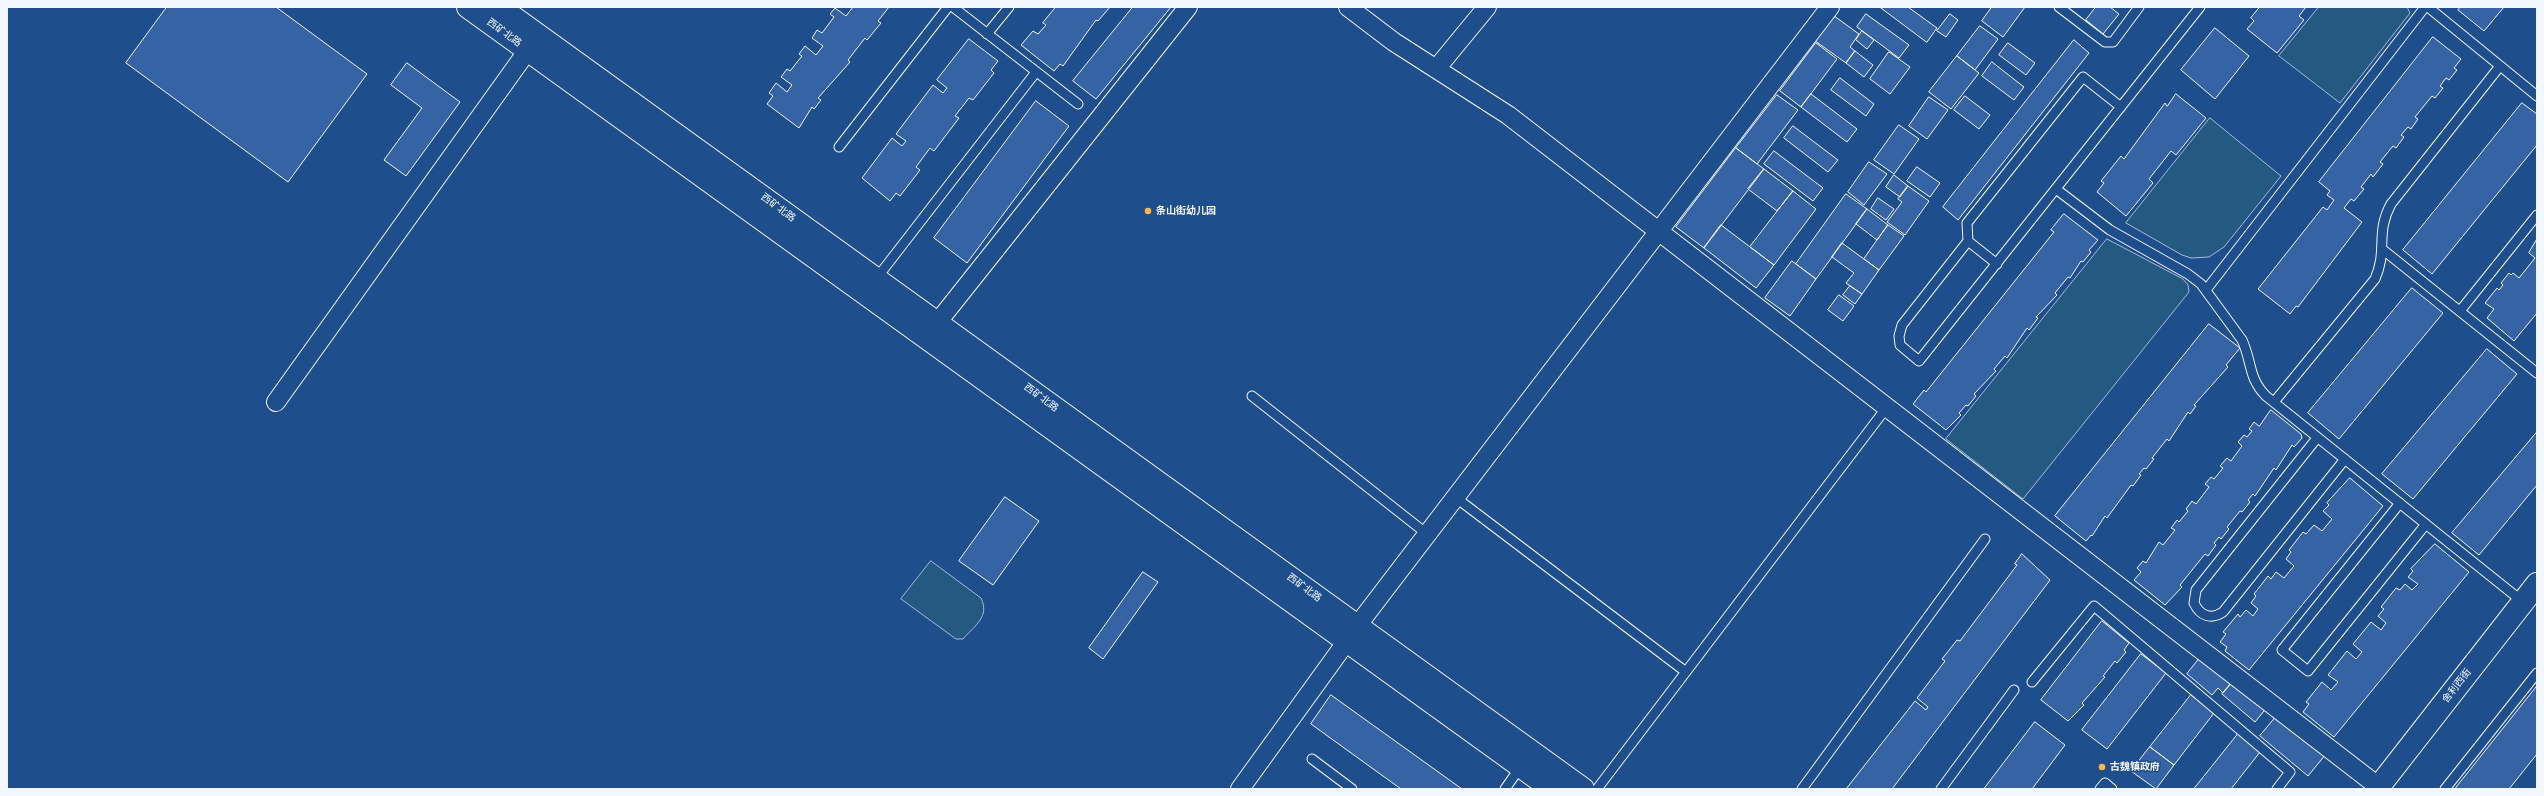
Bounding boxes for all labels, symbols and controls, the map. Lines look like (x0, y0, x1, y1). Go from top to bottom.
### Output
street label: 西矿北路 (484, 16, 524, 50)
street label: 西矿北路 (758, 191, 798, 225)
place label: 条山街幼儿园 (1156, 205, 1216, 217)
marker: 条山街幼儿园 (1143, 206, 1153, 216)
street label: 西矿北路 (1021, 381, 1061, 415)
street label: 西矿北路 (1284, 571, 1324, 605)
street label: 舍利西街 (2440, 667, 2474, 705)
place label: 古魏镇政府 (2110, 761, 2160, 773)
marker: 古魏镇政府 (2097, 762, 2107, 772)

